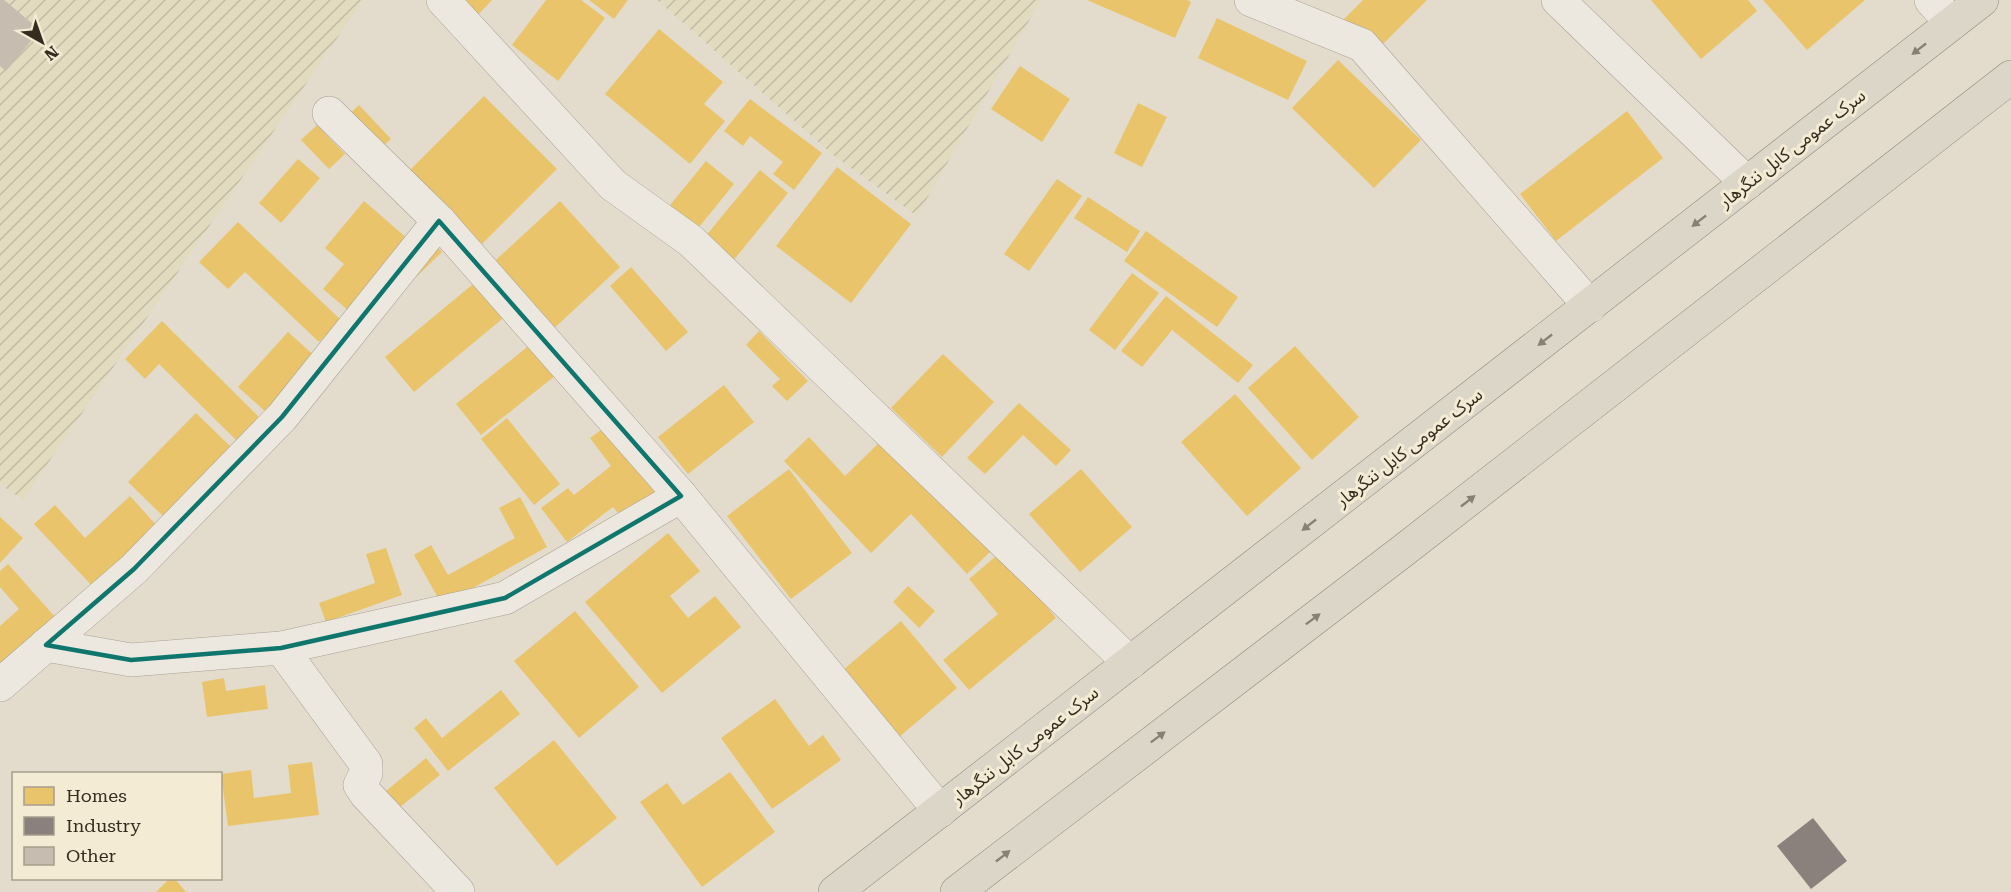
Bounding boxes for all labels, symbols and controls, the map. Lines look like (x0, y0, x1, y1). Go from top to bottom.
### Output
north arrow (12, 12, 72, 72)
text: N (40, 42, 62, 64)
one-way arrow (1911, 42, 1927, 55)
street label: سرک عمومی کابل ننگرهار (1714, 84, 1870, 213)
one-way arrow (1691, 214, 1707, 227)
one-way arrow (1538, 334, 1553, 346)
street label: سرک عمومی کابل ننگرهار (1331, 383, 1487, 512)
one-way arrow (1460, 494, 1476, 507)
one-way arrow (1301, 518, 1316, 530)
one-way arrow (1306, 614, 1321, 626)
street label: سرک عمومی کابل ننگرهار (947, 681, 1103, 810)
one-way arrow (1150, 731, 1166, 744)
legend (12, 772, 222, 880)
text: Homes (66, 785, 127, 806)
text: Industry (66, 815, 141, 836)
text: Other (66, 845, 116, 866)
one-way arrow (995, 849, 1011, 862)

